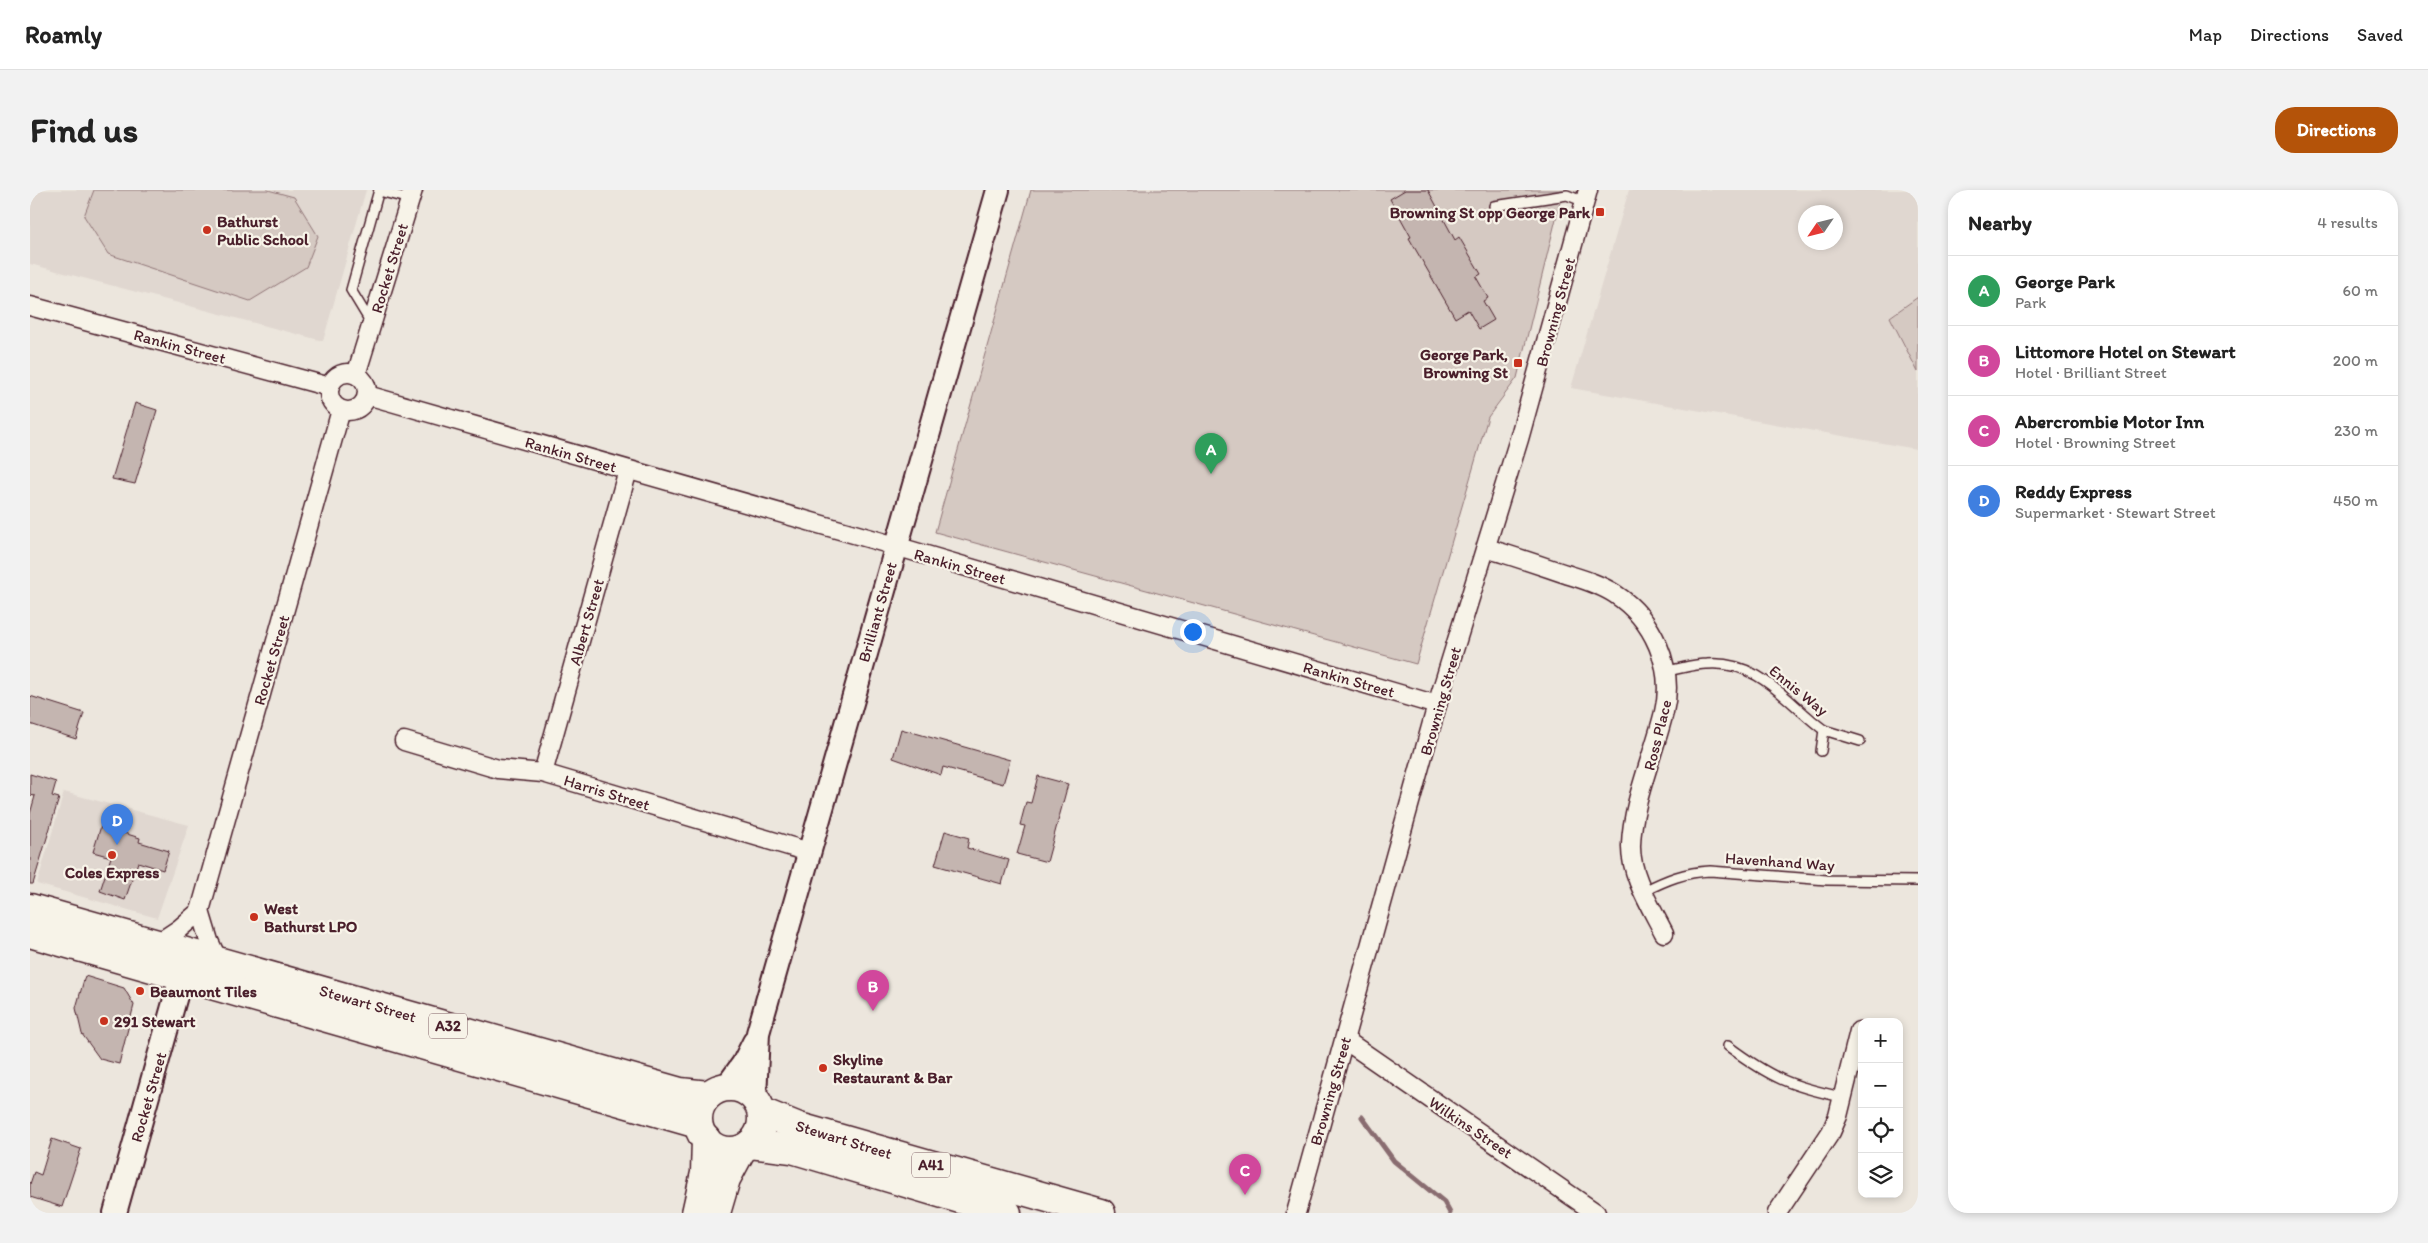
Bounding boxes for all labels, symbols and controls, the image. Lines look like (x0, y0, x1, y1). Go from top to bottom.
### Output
text: Roamly (25, 20, 102, 49)
text: Map (2189, 24, 2222, 46)
text: Directions (2250, 24, 2329, 46)
text: Saved (2357, 24, 2403, 46)
button: Directions (2275, 107, 2398, 153)
text: Find us (30, 109, 138, 151)
place label: Browning St opp George Park (1390, 203, 1591, 223)
north arrow (1798, 205, 1843, 250)
marker: Browning St opp George Park (1594, 206, 1606, 218)
text: Nearby (1968, 210, 2032, 235)
place label: Bathurst Public School (217, 212, 309, 249)
text: 4 results (2317, 213, 2378, 232)
street label: Rocket Street (367, 221, 412, 315)
marker: Bathurst Public School (201, 224, 213, 236)
street label: Browning Street (1532, 255, 1579, 369)
text: George Park (2015, 270, 2115, 293)
text: A (1979, 281, 1989, 300)
text: 60 m (2343, 281, 2378, 300)
text: Park (2015, 293, 2046, 312)
street label: Rankin Street (132, 325, 228, 368)
text: Littomore Hotel on Stewart (2015, 340, 2236, 363)
place label: George Park, Browning St (1420, 345, 1508, 383)
text: B (1979, 351, 1989, 370)
text: 200 m (2333, 351, 2378, 370)
marker: George Park, Browning St (1512, 357, 1524, 369)
text: Hotel · Brilliant Street (2015, 363, 2167, 382)
text: Abercrombie Motor Inn (2015, 410, 2204, 433)
text: C (1979, 421, 1989, 440)
text: 230 m (2334, 421, 2378, 440)
street label: Rankin Street (523, 432, 619, 477)
pin: A (1195, 433, 1227, 474)
text: Hotel · Browning Street (2015, 433, 2176, 452)
text: Reddy Express (2015, 480, 2132, 503)
text: D (1979, 491, 1989, 510)
text: 450 m (2333, 491, 2378, 510)
text: Supermarket · Stewart Street (2015, 503, 2216, 522)
street label: Rankin Street (912, 544, 1008, 589)
street label: Brilliant Street (854, 560, 901, 664)
street label: Albert Street (565, 577, 608, 668)
street label: Rocket Street (250, 613, 293, 707)
your location (1180, 619, 1206, 645)
street label: Browning Street (1416, 645, 1465, 758)
street label: Rankin Street (1301, 657, 1397, 702)
street label: Ennis Way (1765, 661, 1832, 720)
street label: Ross Place (1640, 697, 1676, 773)
street label: Harris Street (561, 770, 652, 815)
pin: D (101, 804, 133, 845)
street label: Havenhand Way (1724, 848, 1836, 875)
marker: Coles Express (106, 849, 118, 861)
place label: Coles Express (65, 863, 159, 883)
place label: West Bathurst LPO (264, 899, 358, 936)
marker: West Bathurst LPO (248, 911, 260, 923)
pin: B (857, 970, 889, 1011)
street label: Stewart Street (317, 981, 419, 1026)
place label: Beaumont Tiles (150, 982, 257, 1001)
marker: Beaumont Tiles (134, 985, 146, 997)
place label: 291 Stewart (114, 1012, 196, 1031)
road number: A32 (429, 1014, 467, 1038)
marker: 291 Stewart (98, 1015, 110, 1027)
map controls (1858, 1018, 1903, 1198)
button: + (1858, 1018, 1903, 1063)
street label: Browning Street (1306, 1035, 1355, 1148)
street label: Rocket Street (127, 1050, 170, 1144)
place label: Skyline Restaurant & Bar (833, 1050, 953, 1087)
marker: Skyline Restaurant & Bar (817, 1062, 829, 1074)
button: − (1858, 1063, 1903, 1108)
street label: Wilkins Street (1425, 1092, 1516, 1162)
button: locate (1858, 1108, 1903, 1153)
street label: Stewart Street (793, 1116, 894, 1163)
road number: A41 (912, 1152, 950, 1178)
button: layers (1858, 1153, 1903, 1198)
pin: C (1229, 1154, 1261, 1195)

